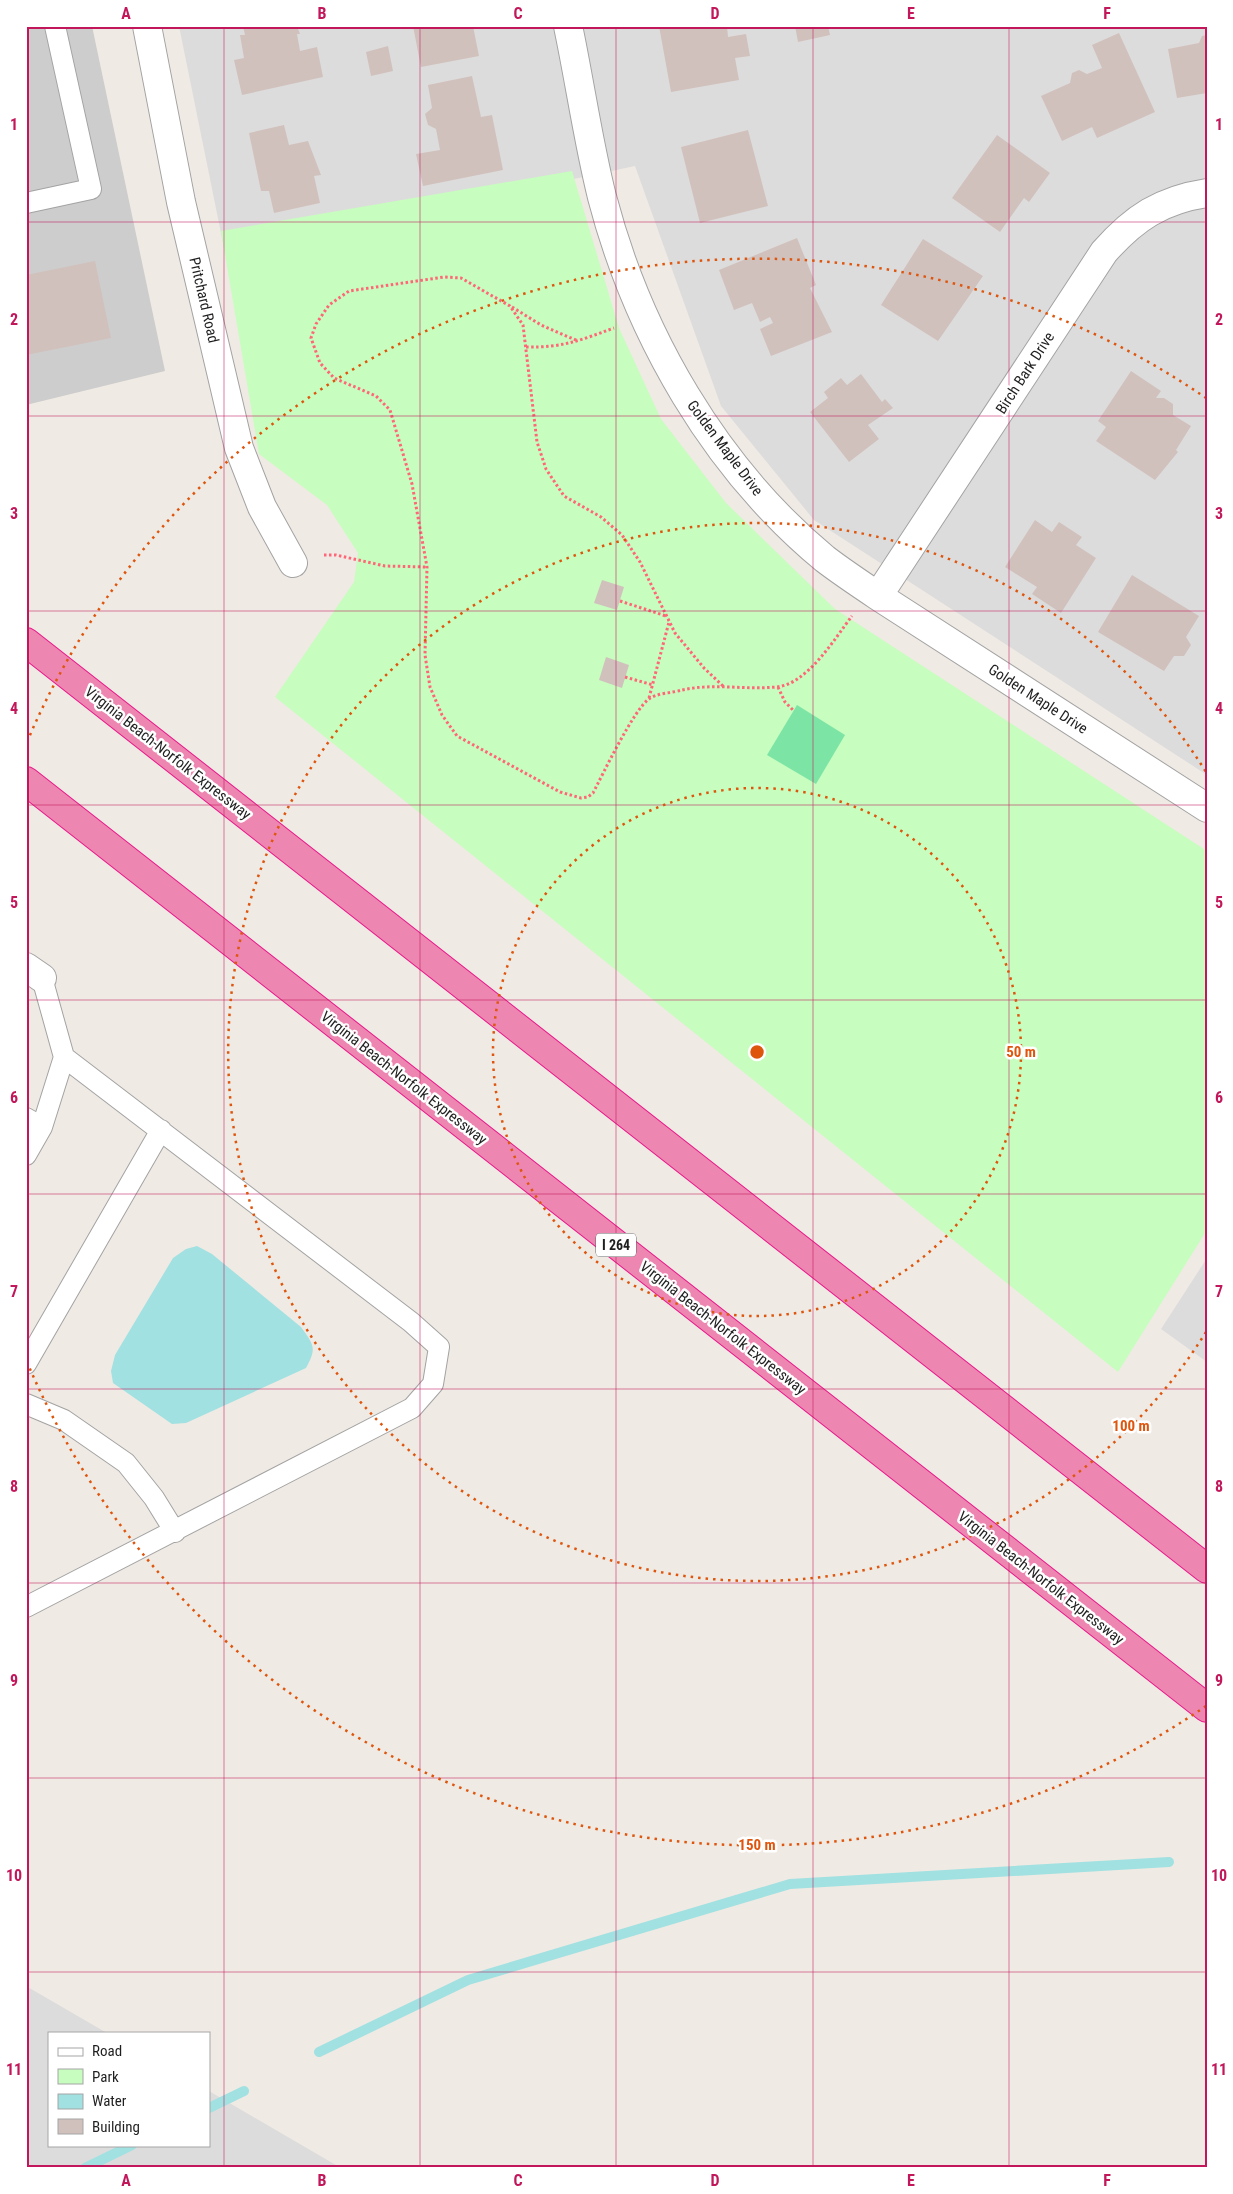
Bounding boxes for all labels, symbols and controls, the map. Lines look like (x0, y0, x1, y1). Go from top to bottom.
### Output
text: A (121, 4, 131, 23)
text: B (318, 4, 327, 23)
text: C (513, 4, 523, 23)
text: D (710, 4, 720, 23)
text: E (907, 4, 915, 23)
text: F (1103, 4, 1111, 23)
text: 1 (10, 115, 18, 134)
text: 1 (1215, 115, 1223, 134)
street label: Pritchard Road (185, 255, 223, 345)
text: 2 (10, 310, 18, 329)
text: 2 (1215, 310, 1223, 329)
street label: Birch Bark Drive (992, 329, 1058, 417)
street label: Golden Maple Drive (683, 397, 767, 499)
text: 3 (10, 504, 18, 523)
text: 3 (1215, 504, 1223, 523)
street label: Golden Maple Drive (985, 660, 1091, 738)
street label: Virginia Beach-Norfolk Expressway (81, 683, 255, 823)
text: 4 (10, 699, 18, 718)
text: 4 (1215, 699, 1223, 718)
text: 5 (10, 893, 18, 912)
text: 5 (1215, 893, 1223, 912)
street label: Virginia Beach-Norfolk Expressway (317, 1008, 491, 1148)
centre of rings (748, 1043, 766, 1061)
text: 50 m (1006, 1043, 1036, 1061)
text: 6 (10, 1088, 18, 1107)
text: 6 (1215, 1088, 1223, 1107)
road number: I 264 (596, 1234, 636, 1256)
street label: Virginia Beach-Norfolk Expressway (636, 1258, 810, 1398)
text: 7 (10, 1282, 18, 1301)
text: 7 (1215, 1282, 1223, 1301)
text: 100 m (1112, 1417, 1150, 1435)
text: 8 (10, 1477, 18, 1496)
text: 8 (1215, 1477, 1223, 1496)
street label: Virginia Beach-Norfolk Expressway (954, 1508, 1128, 1648)
text: 9 (10, 1671, 18, 1690)
text: 9 (1215, 1671, 1223, 1690)
text: 150 m (738, 1836, 776, 1854)
text: 10 (6, 1866, 22, 1885)
text: 10 (1211, 1866, 1227, 1885)
legend (48, 2032, 210, 2146)
text: Road (92, 2042, 122, 2060)
text: 11 (6, 2060, 22, 2079)
text: 11 (1211, 2060, 1227, 2079)
text: Park (92, 2068, 119, 2086)
text: Water (92, 2092, 127, 2110)
text: Building (92, 2118, 140, 2136)
text: A (121, 2171, 131, 2190)
text: B (318, 2171, 327, 2190)
text: C (513, 2171, 523, 2190)
text: D (710, 2171, 720, 2190)
text: E (907, 2171, 915, 2190)
text: F (1103, 2171, 1111, 2190)

